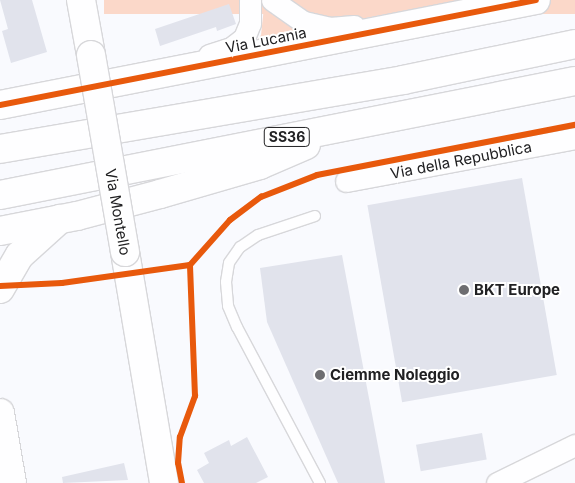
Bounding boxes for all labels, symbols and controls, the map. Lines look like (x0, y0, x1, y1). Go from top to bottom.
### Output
street label: Via Lucania (224, 23, 308, 57)
road number: SS36 (263, 125, 311, 148)
street label: Via della Repubblica (389, 137, 533, 183)
street label: Via Montello (102, 167, 134, 257)
place label: BKT Europe (474, 281, 560, 299)
marker: BKT Europe (458, 284, 470, 296)
place label: Ciemme Noleggio (330, 366, 460, 384)
marker: Ciemme Noleggio (314, 369, 326, 381)

